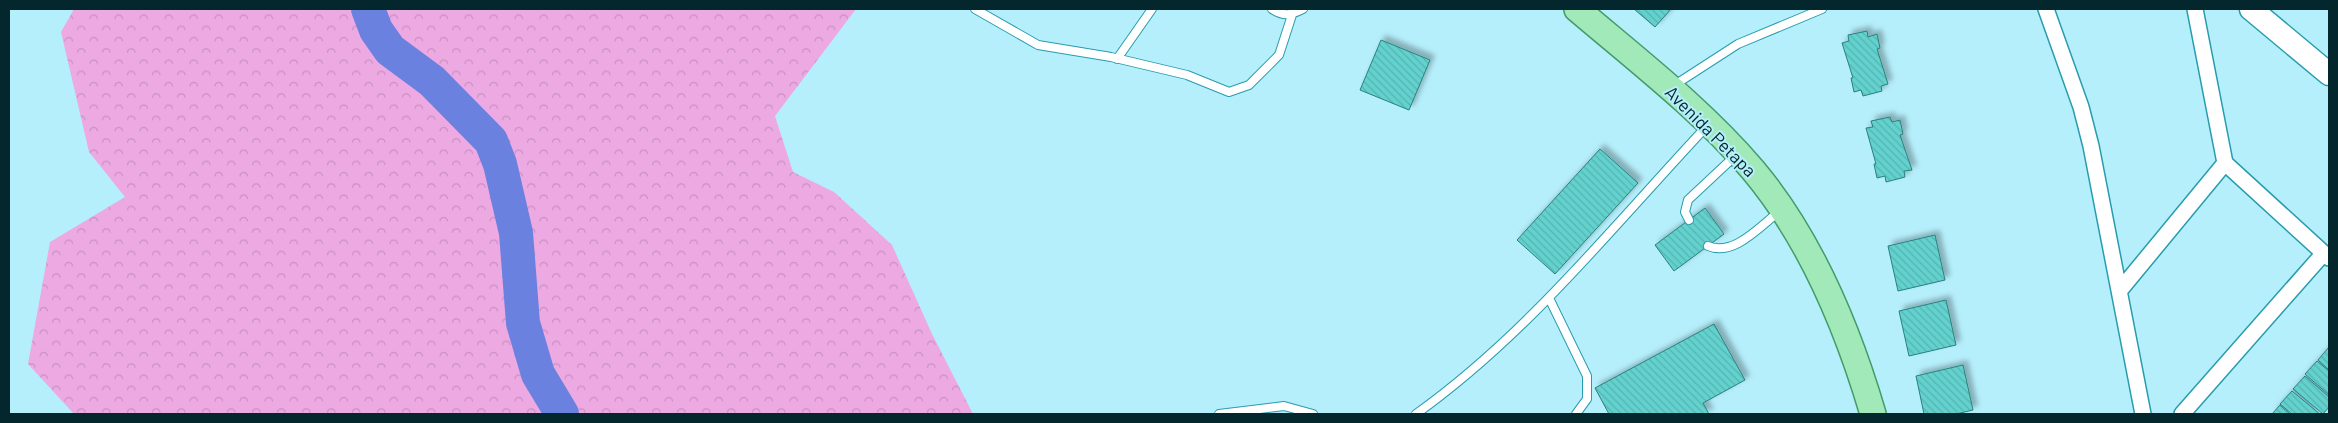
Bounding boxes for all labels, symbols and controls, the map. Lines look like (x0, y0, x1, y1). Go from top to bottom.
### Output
street label: Avenida Petapa (1661, 81, 1761, 181)

